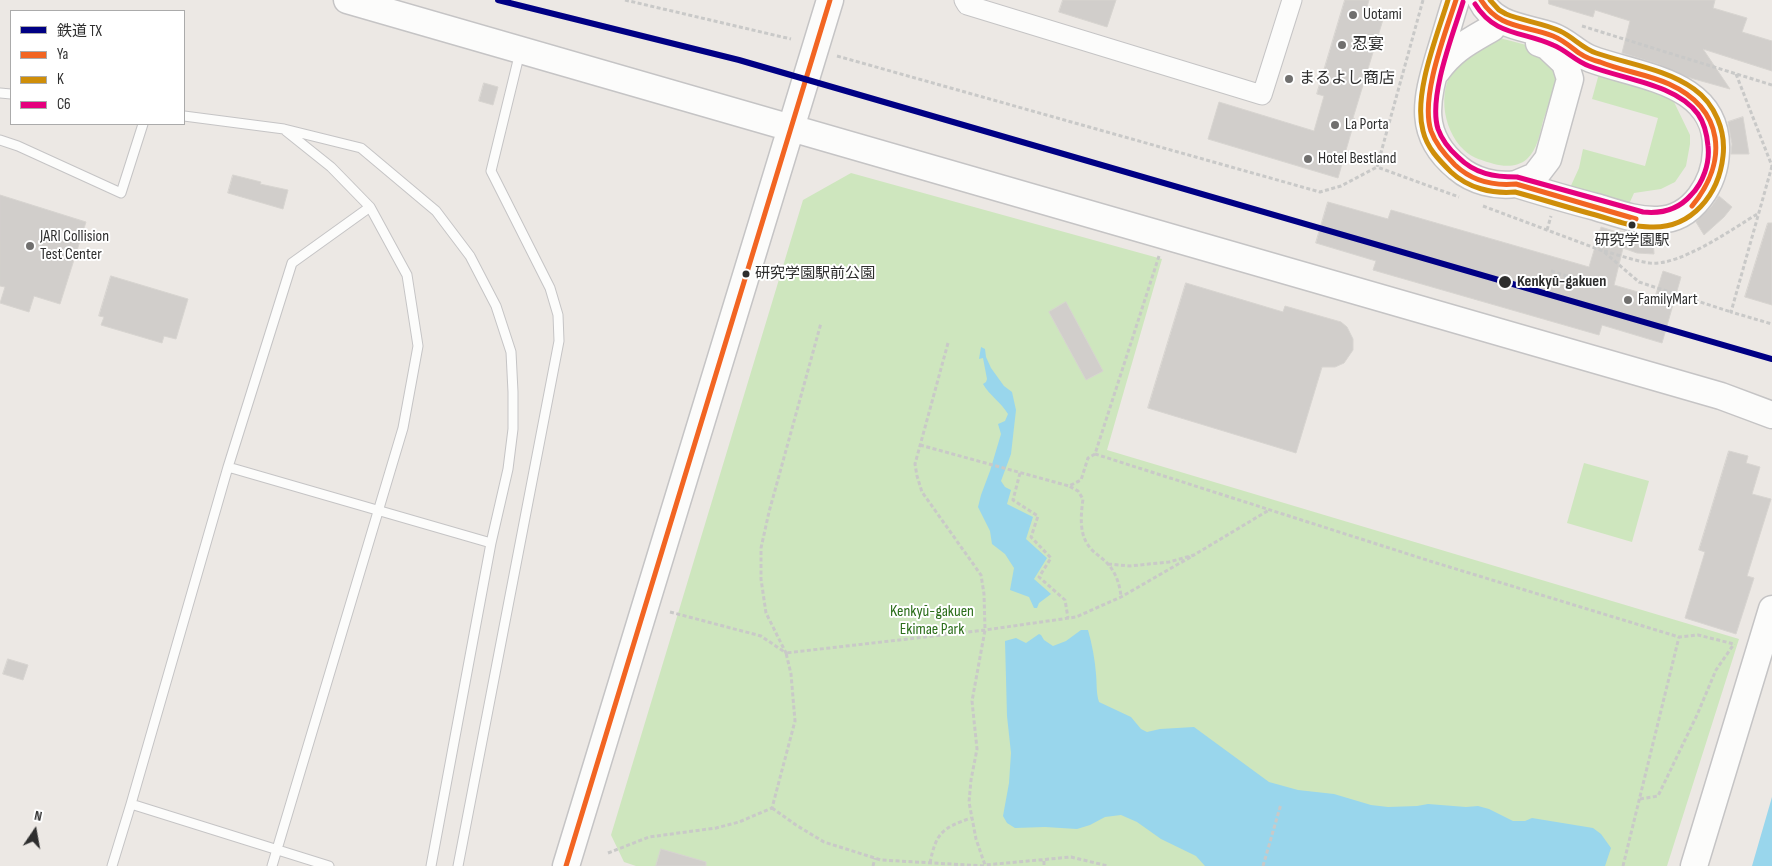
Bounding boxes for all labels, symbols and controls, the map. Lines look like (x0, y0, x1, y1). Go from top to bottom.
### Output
place label: Uotami (1363, 5, 1402, 25)
marker: Uotami (1347, 9, 1359, 21)
legend (10, 10, 185, 125)
text: 鉄道 TX (57, 22, 102, 41)
place label: 忍宴 (1352, 35, 1384, 55)
marker: 忍宴 (1336, 39, 1348, 51)
text: Ya (57, 45, 68, 64)
place label: まるよし商店 (1299, 69, 1395, 89)
text: K (57, 70, 64, 89)
marker: まるよし商店 (1283, 73, 1295, 85)
text: C6 (57, 95, 70, 114)
place label: La Porta (1345, 115, 1389, 135)
marker: La Porta (1329, 119, 1341, 131)
place label: Hotel Bestland (1318, 149, 1396, 169)
marker: Hotel Bestland (1302, 153, 1314, 165)
marker: 研究学園駅 (1627, 220, 1637, 230)
place label: JARI Collision Test Center (40, 227, 109, 265)
place label: 研究学園駅 (1595, 232, 1669, 250)
marker: JARI Collision Test Center (24, 240, 36, 252)
place label: 研究学園駅前公園 (755, 265, 875, 283)
marker: 研究学園駅前公園 (741, 269, 751, 279)
place label: Kenkyū-gakuen (1517, 272, 1606, 292)
marker: Kenkyū-gakuen (1497, 274, 1513, 290)
place label: FamilyMart (1638, 290, 1698, 310)
marker: FamilyMart (1622, 294, 1634, 306)
park label: Kenkyū-gakuen Ekimae Park (890, 602, 974, 640)
north arrow (10, 806, 60, 856)
text: N (33, 807, 44, 825)

